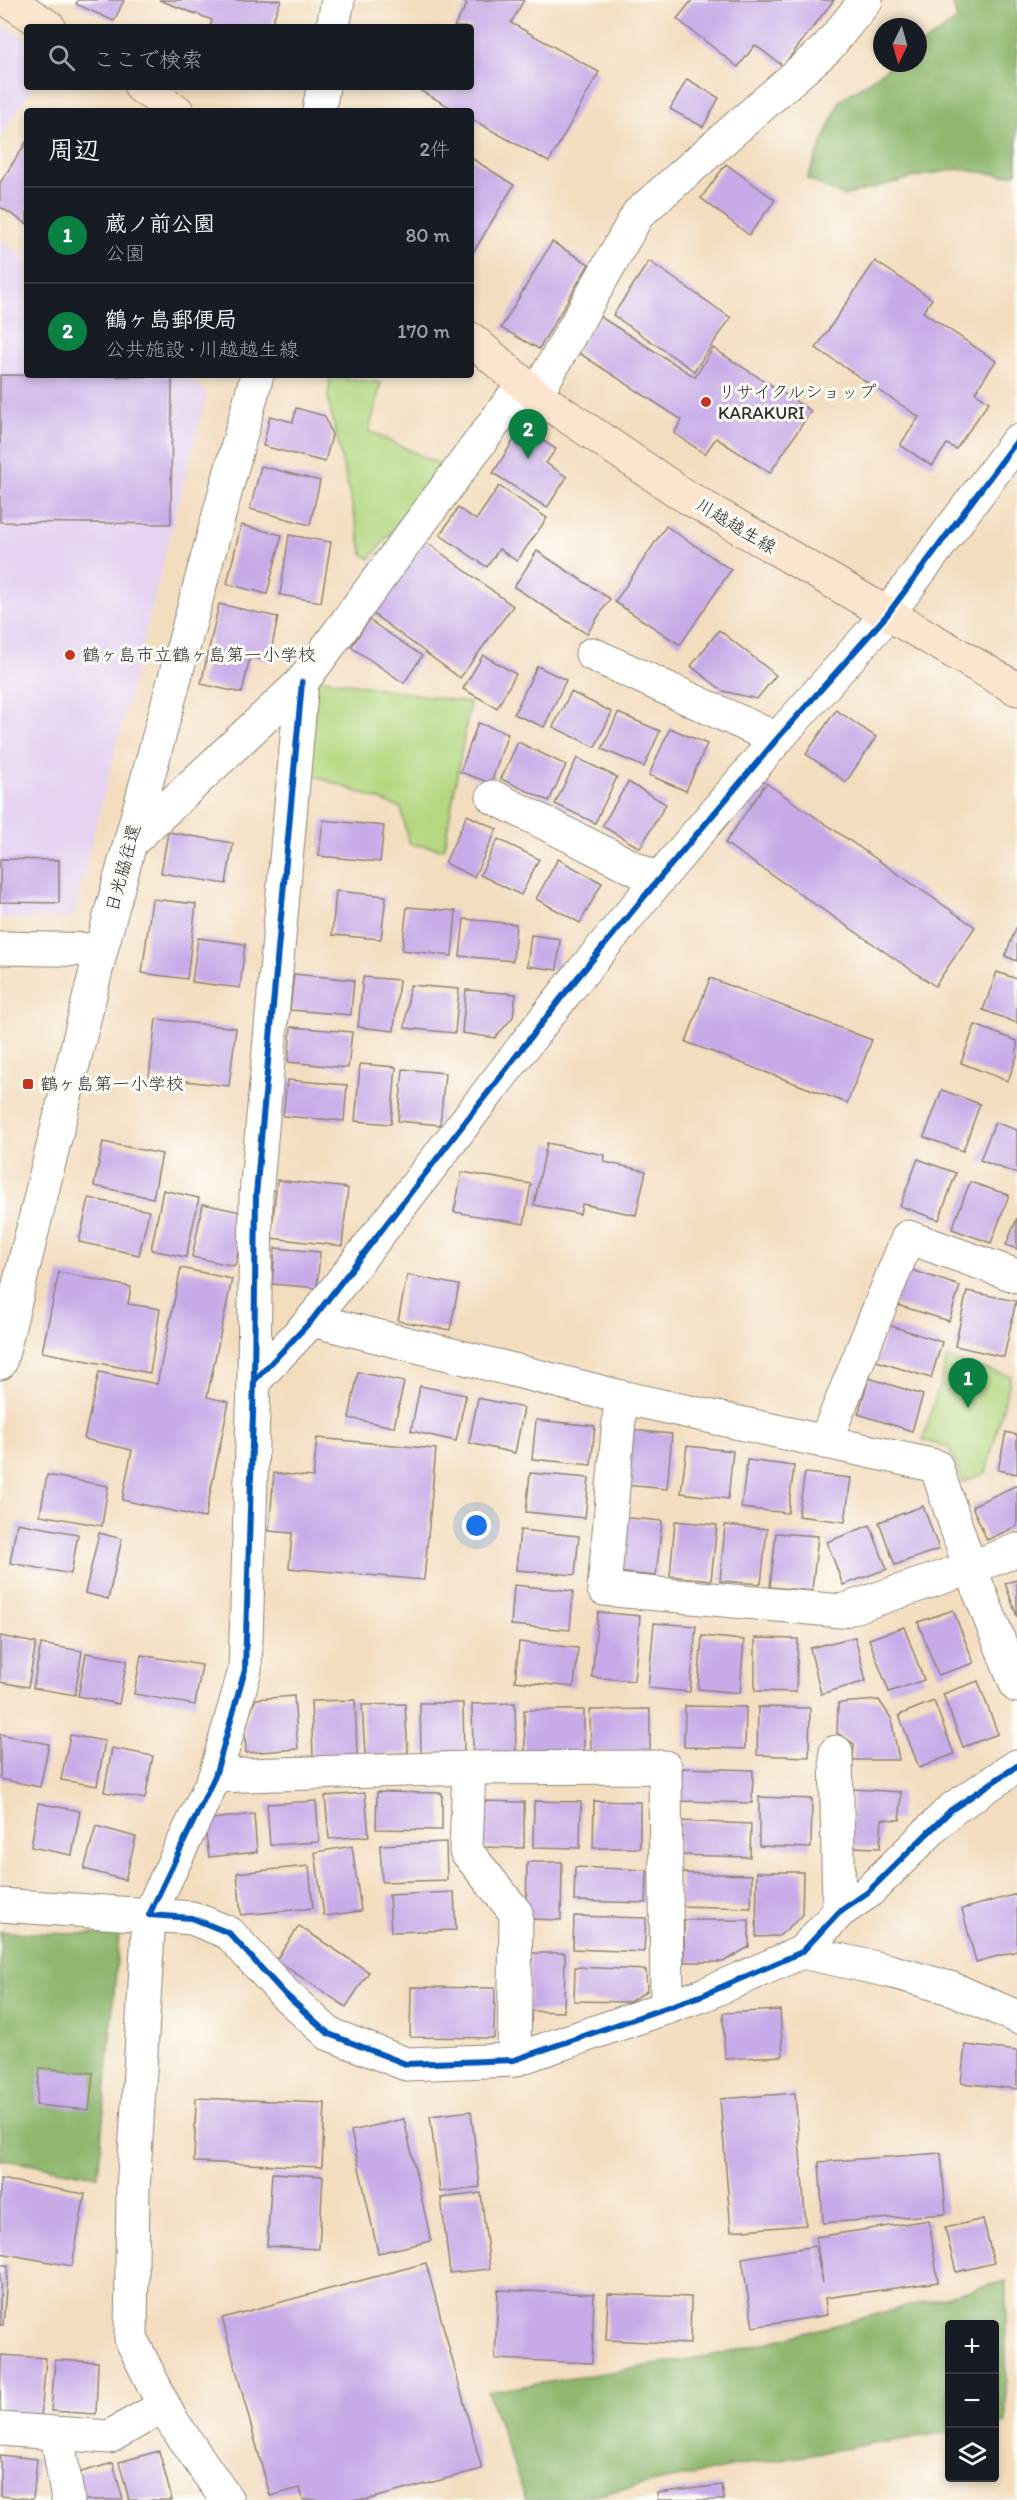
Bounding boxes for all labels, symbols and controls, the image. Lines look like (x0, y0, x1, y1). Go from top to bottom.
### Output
north arrow (873, 18, 927, 72)
search box (24, 24, 474, 90)
icon: search (45, 41, 78, 74)
text: ここで検索 (93, 46, 203, 73)
text: 周辺 (48, 134, 100, 166)
text: 2件 (419, 137, 450, 161)
text: 蔵ノ前公園 (105, 210, 215, 237)
text: 1 (63, 223, 72, 247)
text: 80 m (405, 223, 450, 247)
text: 公園 (105, 241, 145, 265)
text: 鶴ヶ島郵便局 (105, 306, 237, 333)
text: 2 (62, 319, 73, 343)
text: 170 m (397, 319, 450, 343)
text: 公共施設 · 川越越生線 (105, 337, 299, 361)
place label: リサイクルショップ KARAKURI (718, 381, 876, 424)
marker: リサイクルショップ KARAKURI (699, 395, 713, 409)
pin: 2 (508, 410, 548, 459)
street label: 川越越生線 (692, 493, 780, 559)
place label: 鶴ヶ島市立鶴ヶ島第一小学校 (82, 644, 316, 666)
marker: 鶴ヶ島市立鶴ヶ島第一小学校 (63, 648, 77, 662)
street label: 日光脇往還 (101, 822, 145, 914)
place label: 鶴ヶ島第一小学校 (40, 1073, 184, 1095)
marker: 鶴ヶ島第一小学校 (21, 1077, 35, 1091)
pin: 1 (948, 1358, 988, 1408)
your location (462, 1511, 491, 1540)
map controls (945, 2320, 999, 2482)
button: + (945, 2320, 999, 2374)
button: − (945, 2374, 999, 2428)
button: layers (945, 2428, 999, 2482)

